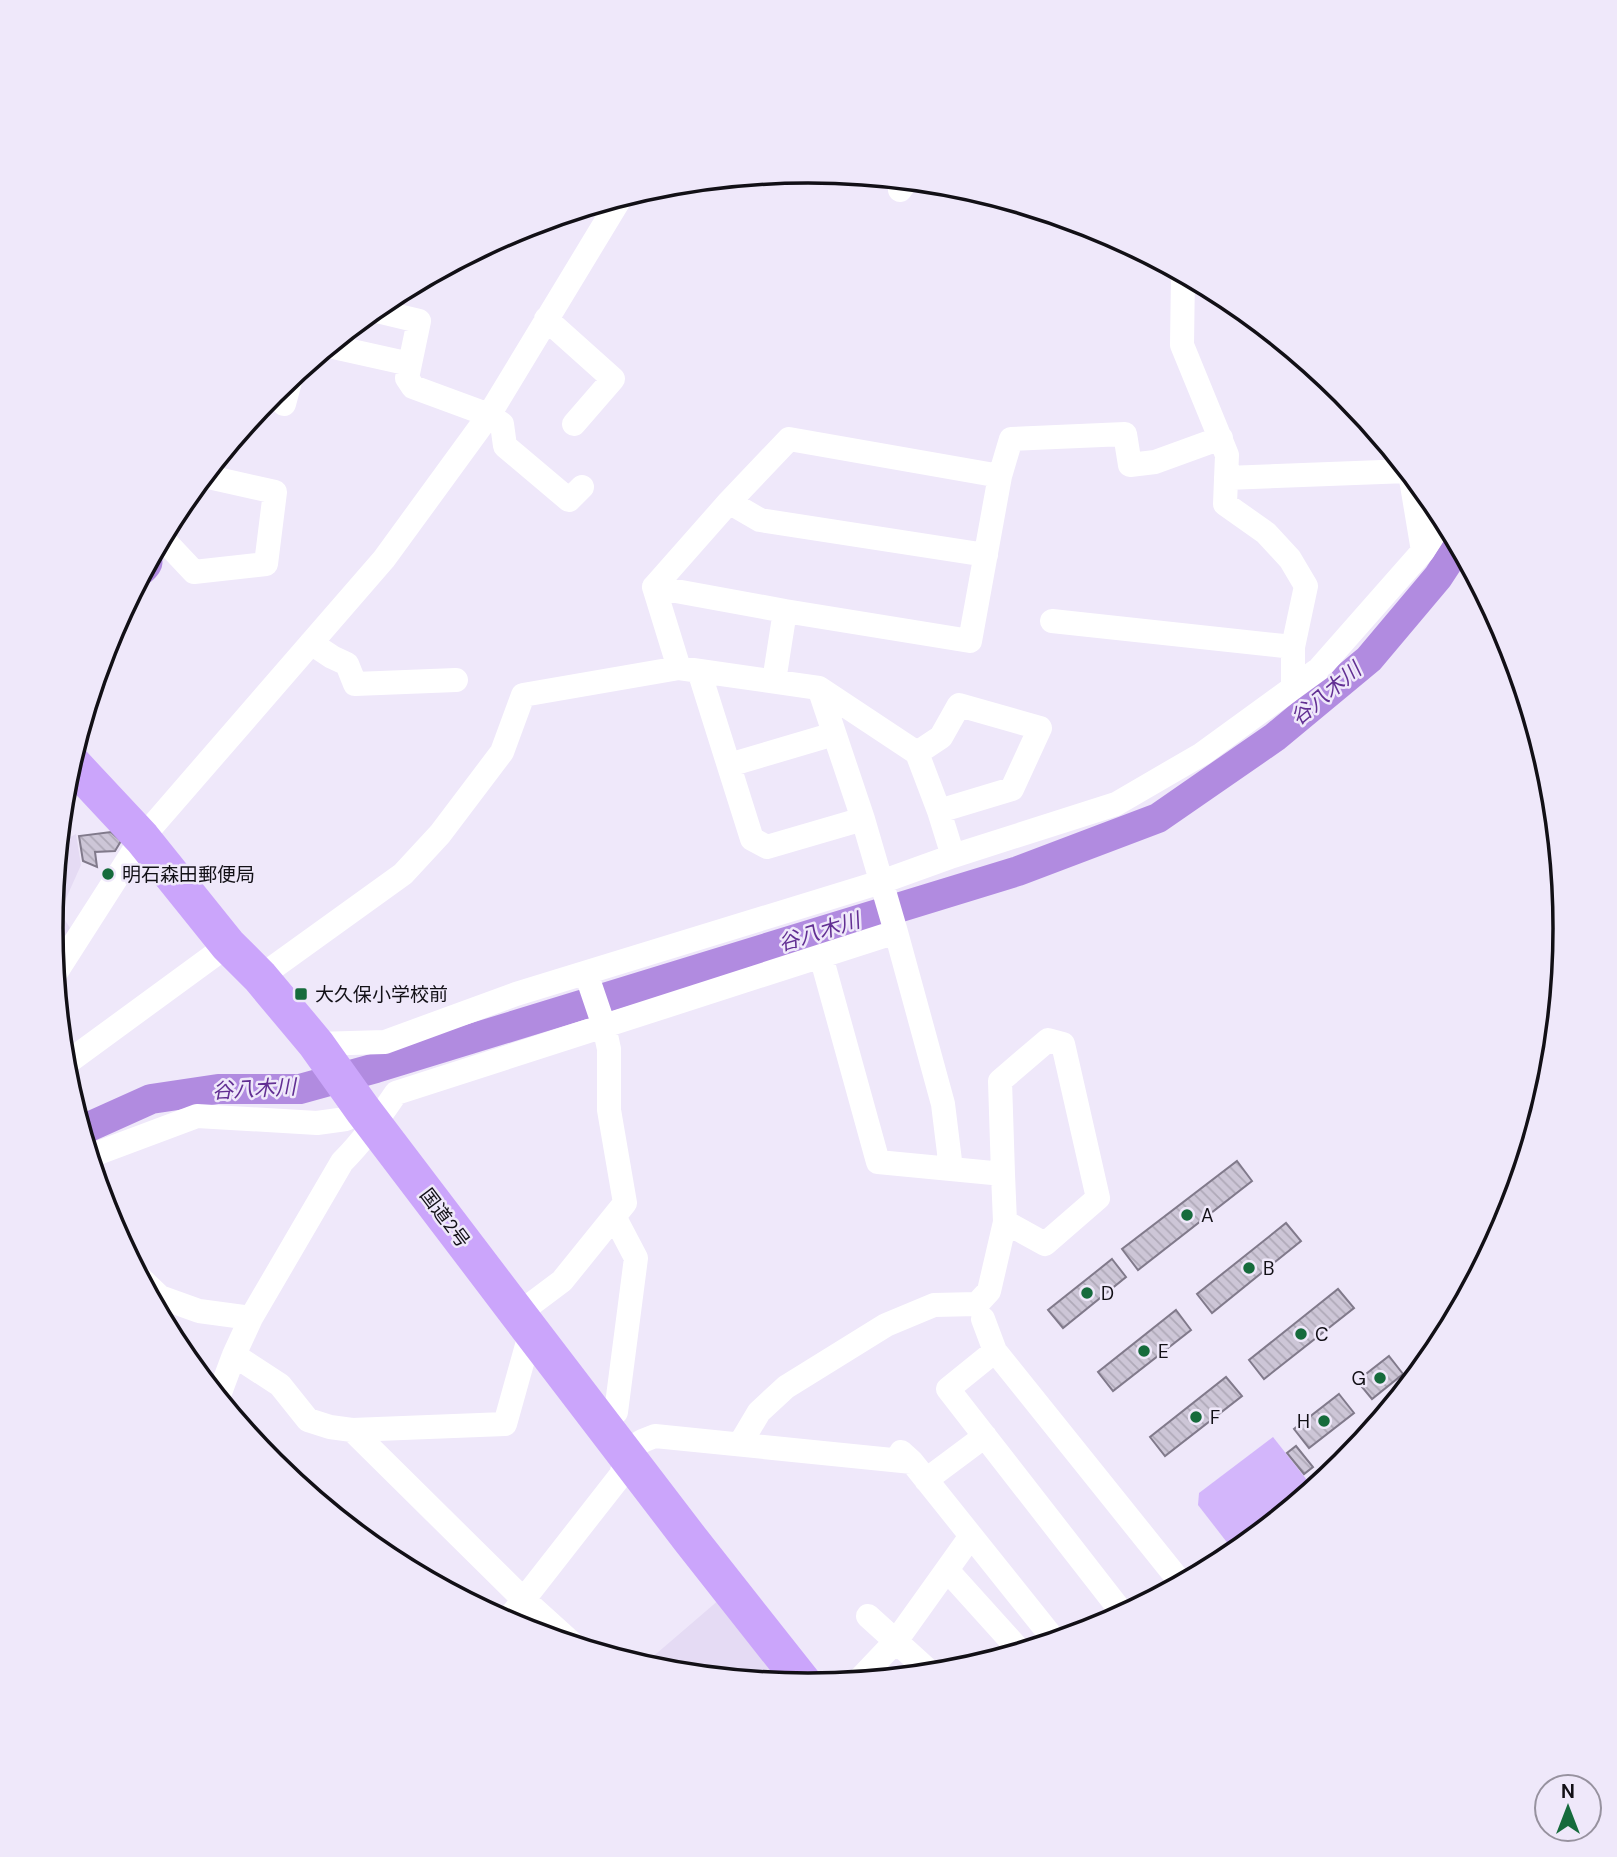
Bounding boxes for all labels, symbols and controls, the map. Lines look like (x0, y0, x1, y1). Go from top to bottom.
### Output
water label: 谷八木川 (1285, 655, 1369, 732)
place label: 明石森田郵便局 (122, 862, 255, 887)
marker: 明石森田郵便局 (100, 866, 116, 882)
water label: 谷八木川 (775, 906, 865, 958)
place label: 大久保小学校前 (315, 982, 448, 1007)
marker: 大久保小学校前 (293, 986, 309, 1002)
water label: 谷八木川 (211, 1073, 299, 1105)
street label: 国道2号 (415, 1183, 475, 1253)
place label: A (1201, 1203, 1214, 1228)
marker: A (1179, 1207, 1195, 1223)
place label: B (1263, 1256, 1274, 1281)
marker: B (1241, 1260, 1257, 1276)
place label: D (1101, 1281, 1114, 1306)
marker: D (1079, 1285, 1095, 1301)
place label: C (1315, 1322, 1329, 1347)
marker: C (1293, 1326, 1309, 1342)
place label: E (1158, 1339, 1169, 1364)
marker: E (1136, 1343, 1152, 1359)
place label: G (1352, 1366, 1366, 1391)
marker: G (1372, 1370, 1388, 1386)
place label: F (1210, 1405, 1220, 1430)
marker: F (1188, 1409, 1204, 1425)
place label: H (1297, 1409, 1310, 1434)
marker: H (1316, 1413, 1332, 1429)
north arrow (1533, 1773, 1603, 1843)
text: N (1561, 1779, 1575, 1804)

